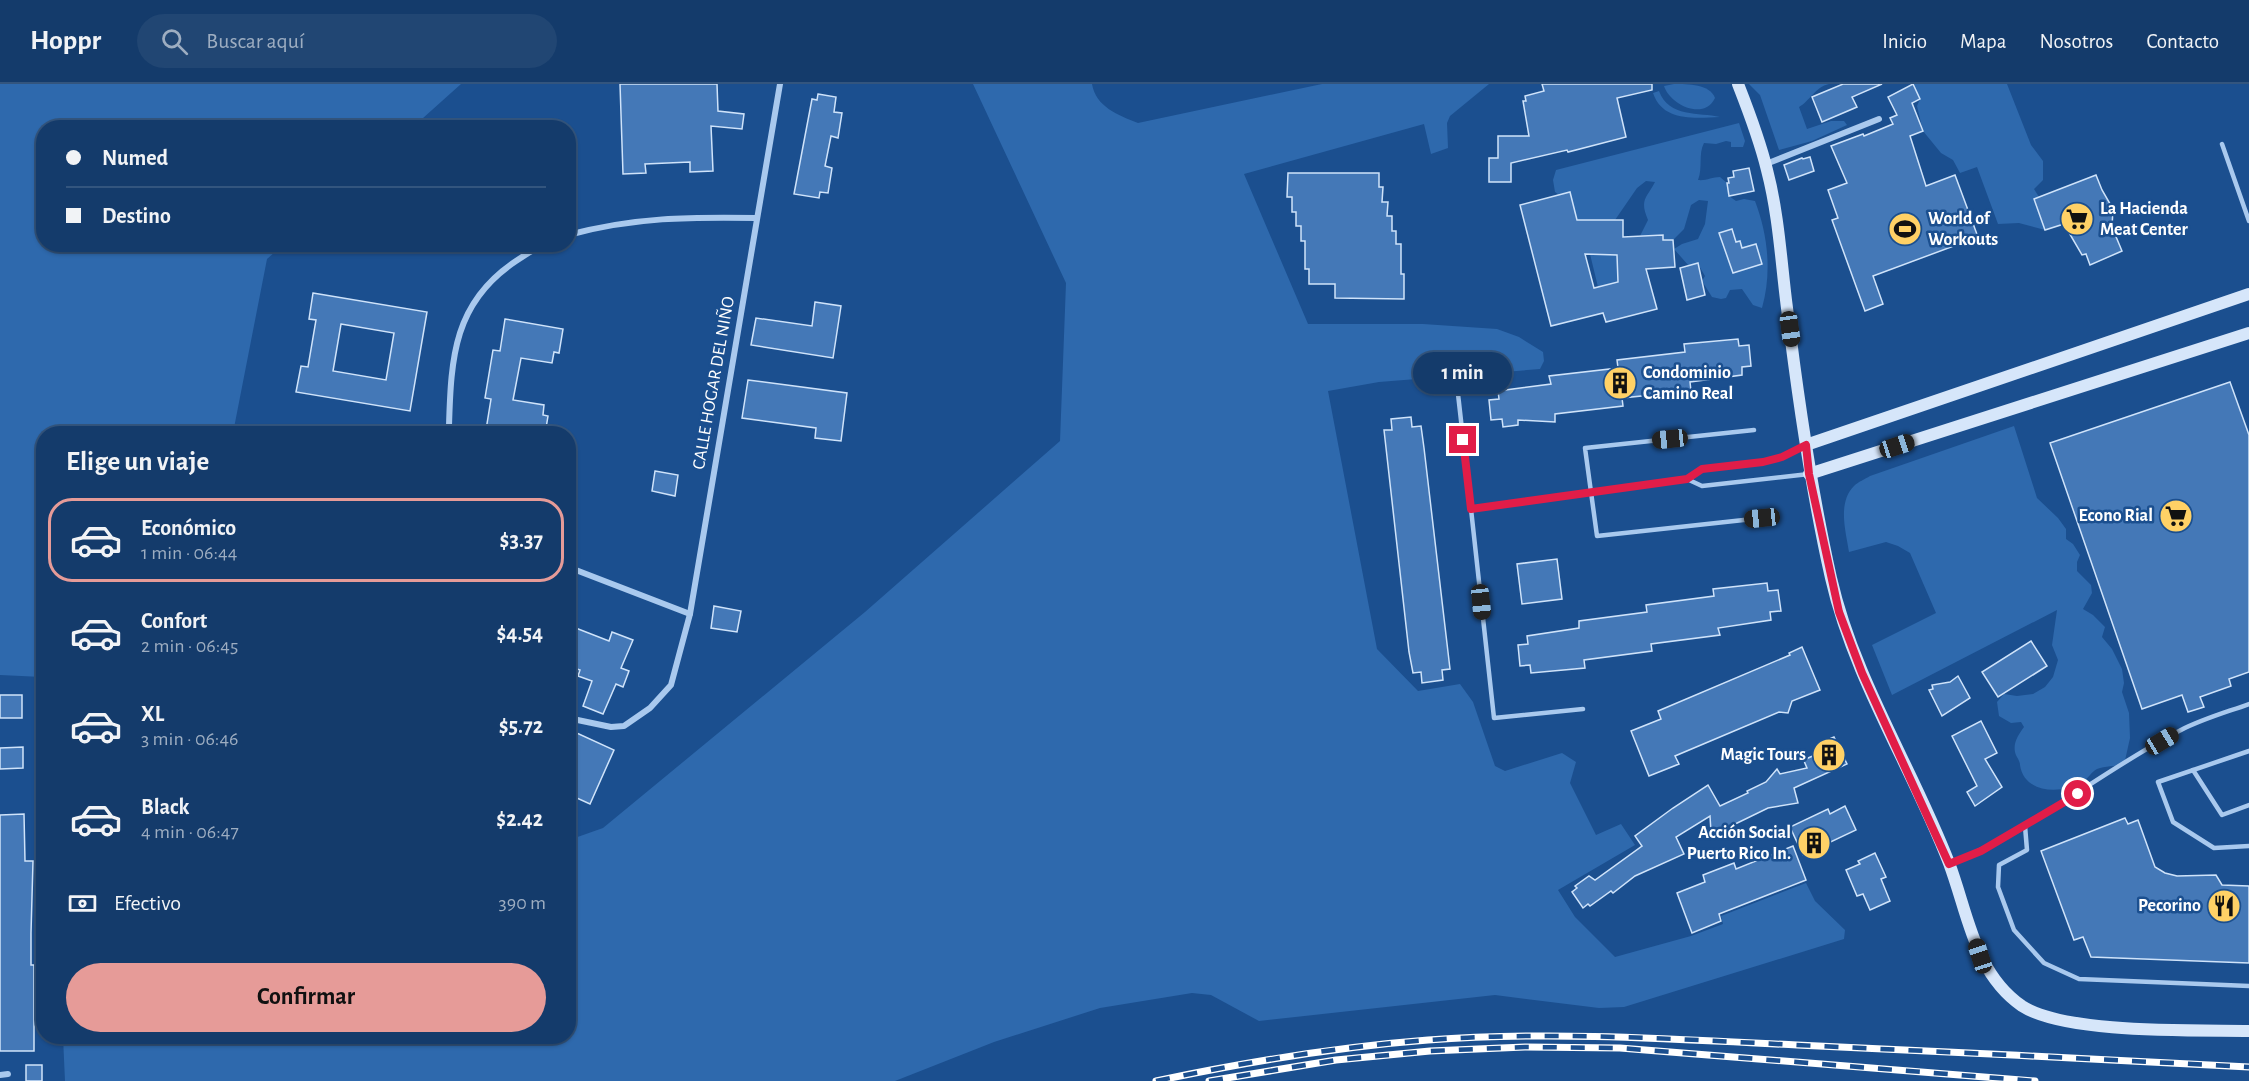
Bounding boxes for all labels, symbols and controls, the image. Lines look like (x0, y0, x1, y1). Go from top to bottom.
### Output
search box (137, 14, 557, 68)
icon: search (158, 25, 191, 58)
text: Hoppr (30, 27, 101, 55)
text: Buscar aquí (206, 30, 304, 52)
text: Inicio (1882, 31, 1927, 52)
text: Mapa (1960, 31, 2007, 52)
text: Nosotros (2040, 31, 2113, 52)
text: Contacto (2146, 31, 2219, 52)
text: Numed (102, 147, 168, 169)
place label: La Hacienda Meat Center (2100, 200, 2189, 239)
supermarket icon: La Hacienda Meat Center (2059, 201, 2095, 237)
text: Destino (102, 205, 171, 227)
place label: World of Workouts (1928, 210, 1998, 249)
sports icon: World of Workouts (1887, 211, 1923, 247)
street label: CALLE HOGAR DEL NIÑO (687, 295, 738, 471)
car (1779, 310, 1801, 348)
callout: 1 min (1414, 353, 1512, 395)
text: 1 min (1441, 363, 1484, 383)
place label: Condominio Camino Real (1643, 364, 1733, 403)
building icon: Condominio Camino Real (1602, 365, 1638, 401)
route end (1449, 426, 1476, 453)
car (1651, 428, 1689, 450)
car (1877, 432, 1917, 460)
text: Elige un viaje (66, 448, 209, 475)
supermarket icon: Econo Rial (2158, 498, 2194, 534)
car (1743, 507, 1781, 529)
place label: Econo Rial (2079, 507, 2153, 525)
icon: car (69, 513, 123, 567)
text: Económico (141, 517, 236, 539)
text: $3.37 (500, 529, 543, 551)
text: 1 min · 06:44 (141, 543, 237, 563)
car (1470, 583, 1492, 621)
icon: car (69, 606, 123, 660)
text: Confort (141, 610, 207, 632)
text: $4.54 (496, 622, 543, 644)
text: 2 min · 06:45 (141, 636, 238, 656)
icon: car (69, 699, 123, 753)
text: XL (141, 703, 164, 725)
text: $5.72 (499, 715, 543, 737)
car (2142, 724, 2182, 758)
text: 3 min · 06:46 (141, 729, 238, 749)
building icon: Magic Tours (1811, 737, 1847, 773)
place label: Magic Tours (1721, 746, 1806, 764)
route start (2064, 780, 2091, 807)
icon: car (69, 792, 123, 846)
text: Black (141, 796, 189, 818)
text: $2.42 (496, 808, 543, 830)
text: 4 min · 06:47 (141, 822, 239, 842)
place label: Acción Social Puerto Rico In. (1687, 824, 1791, 863)
building icon: Acción Social Puerto Rico In. (1796, 825, 1832, 861)
icon: cash (66, 887, 99, 920)
restaurant icon: Pecorino (2206, 888, 2242, 924)
text: Efectivo (114, 892, 181, 914)
text: 390 m (499, 893, 546, 913)
place label: Pecorino (2138, 897, 2201, 915)
car (1966, 936, 1994, 976)
button: Confirmar (66, 963, 546, 1032)

